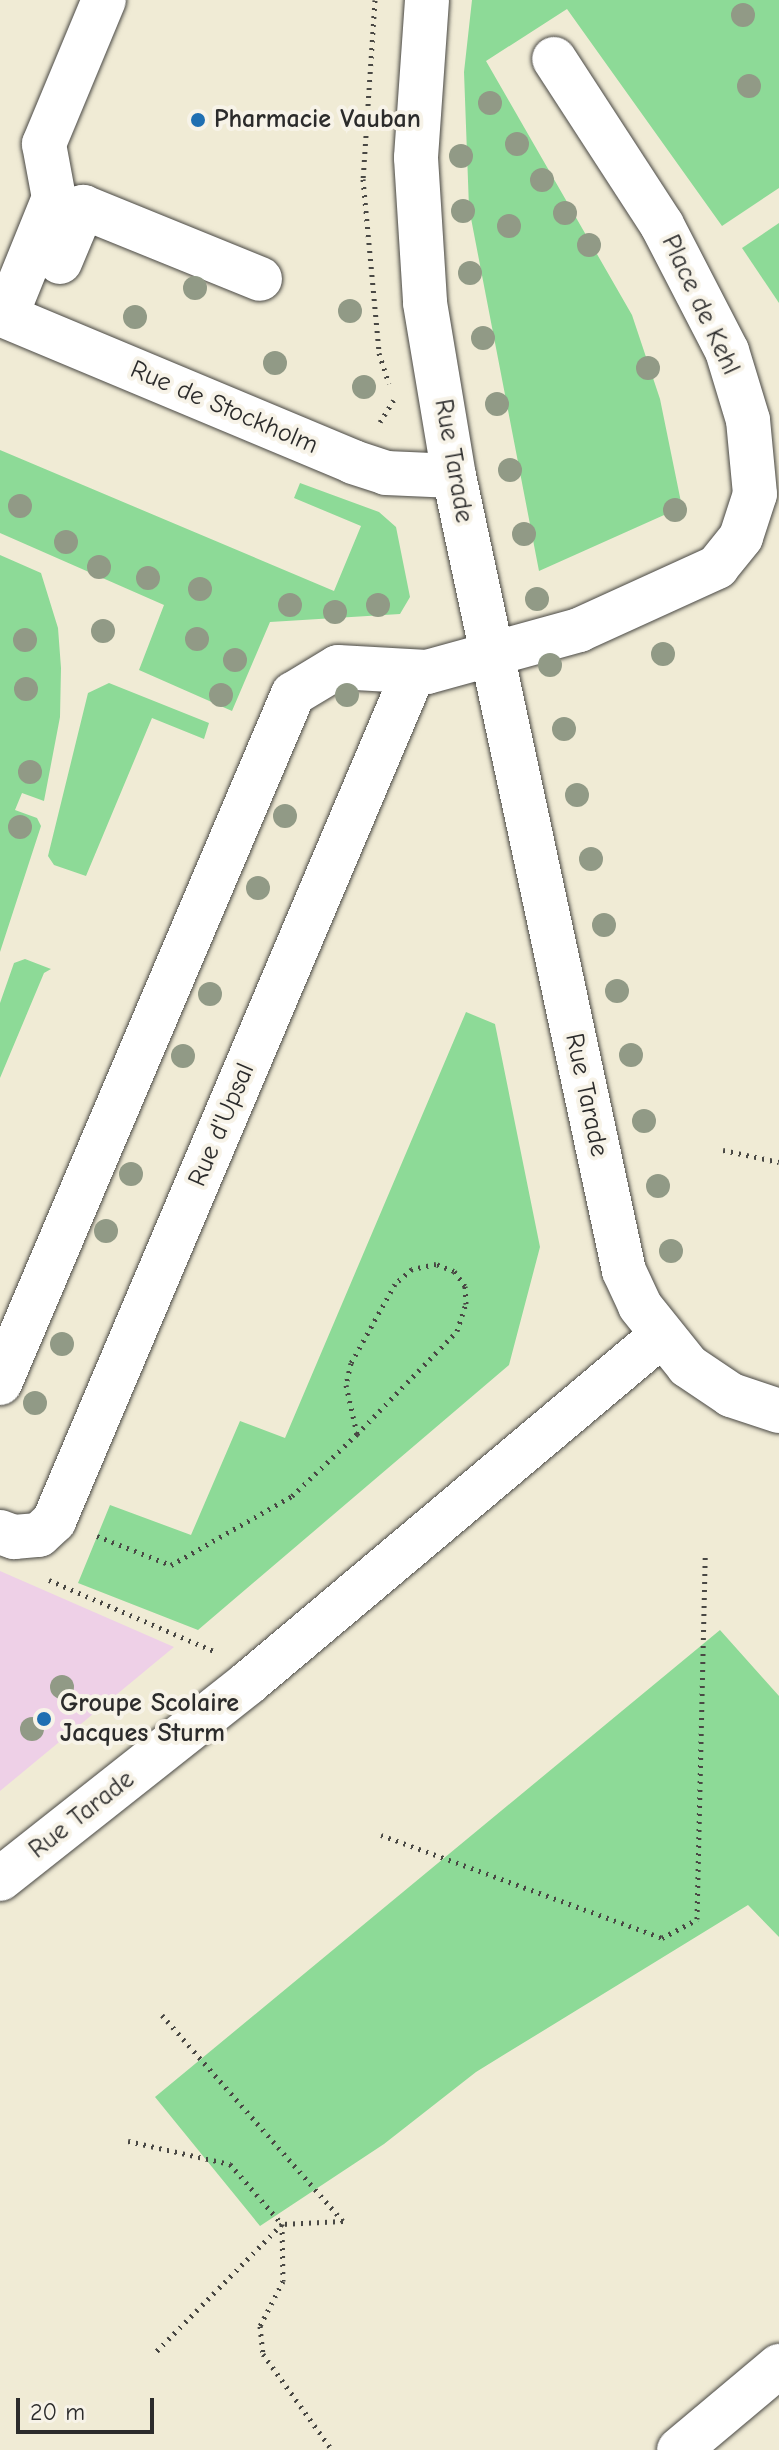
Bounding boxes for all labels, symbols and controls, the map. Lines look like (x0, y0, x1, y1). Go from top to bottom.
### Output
place label: Pharmacie Vauban (214, 104, 421, 136)
marker: Pharmacie Vauban (189, 111, 207, 129)
street label: Place de Kehl (654, 230, 746, 380)
street label: Rue de Stockholm (125, 354, 323, 462)
street label: Rue Tarade (427, 397, 479, 525)
street label: Rue Tarade (558, 1031, 614, 1159)
street label: Rue d'Upsal (182, 1059, 262, 1191)
place label: Groupe Scolaire Jacques Sturm (60, 1688, 239, 1750)
marker: Groupe Scolaire Jacques Sturm (35, 1710, 53, 1728)
street label: Rue Tarade (23, 1764, 141, 1866)
scale bar (20, 2382, 158, 2432)
text: 20 m (30, 2398, 85, 2426)

